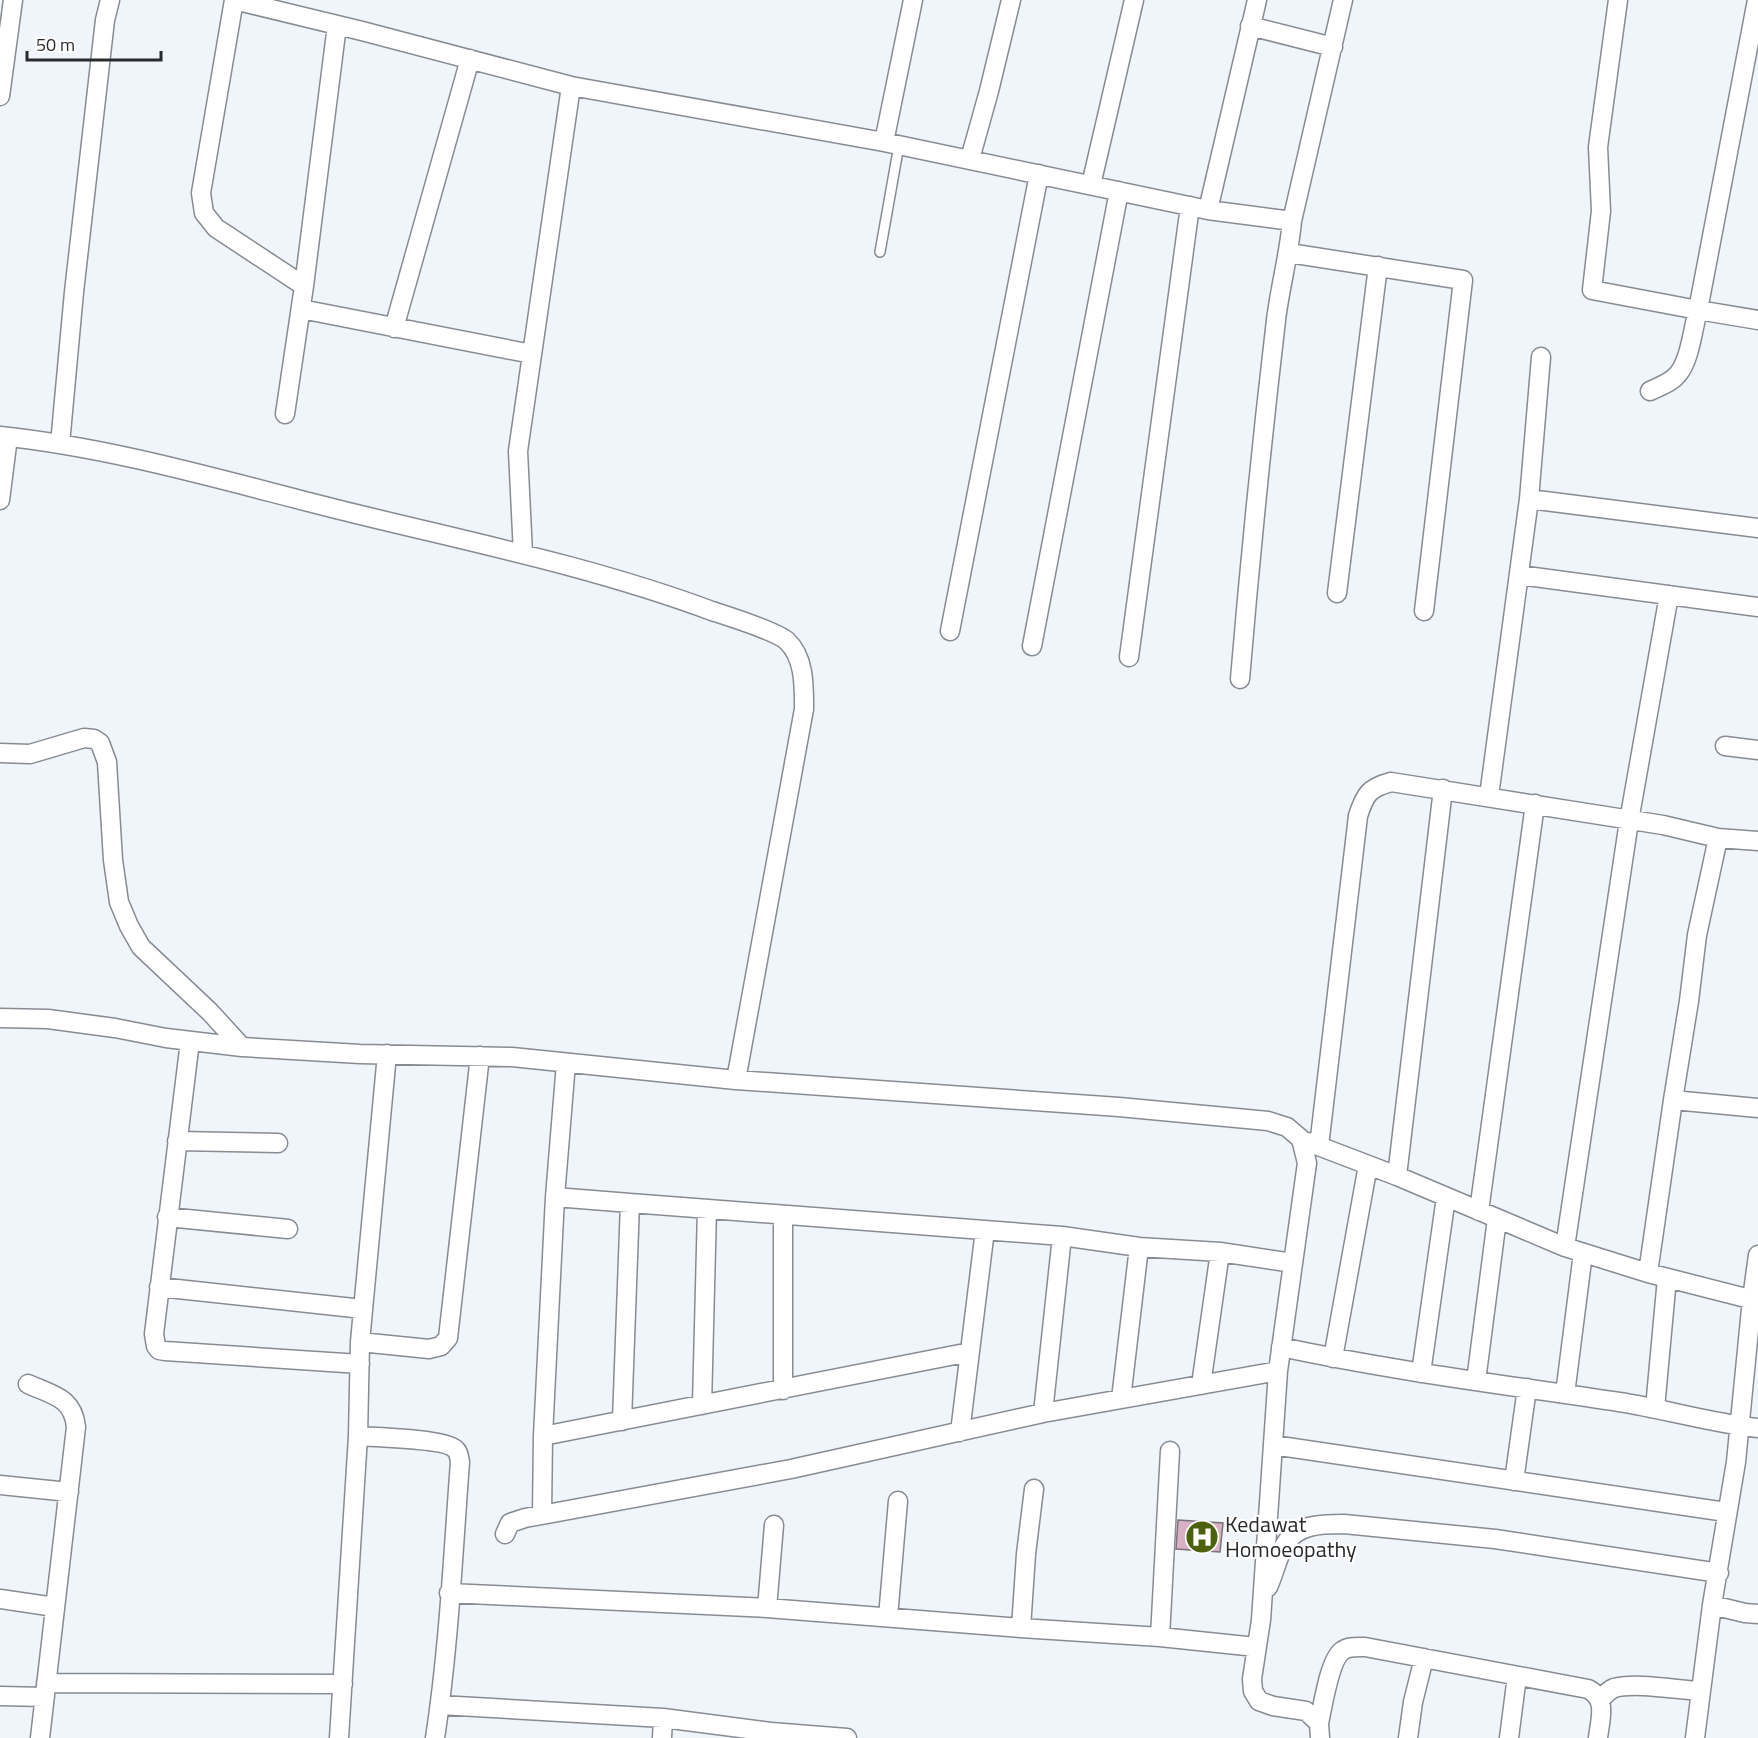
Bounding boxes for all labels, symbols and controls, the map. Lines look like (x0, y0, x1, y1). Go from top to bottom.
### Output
scale bar (27, 24, 160, 62)
text: 50 m (36, 31, 75, 58)
place label: Kedawat Homoeopathy (1225, 1507, 1357, 1566)
hospital icon: Kedawat Homoeopathy (1184, 1519, 1220, 1555)

